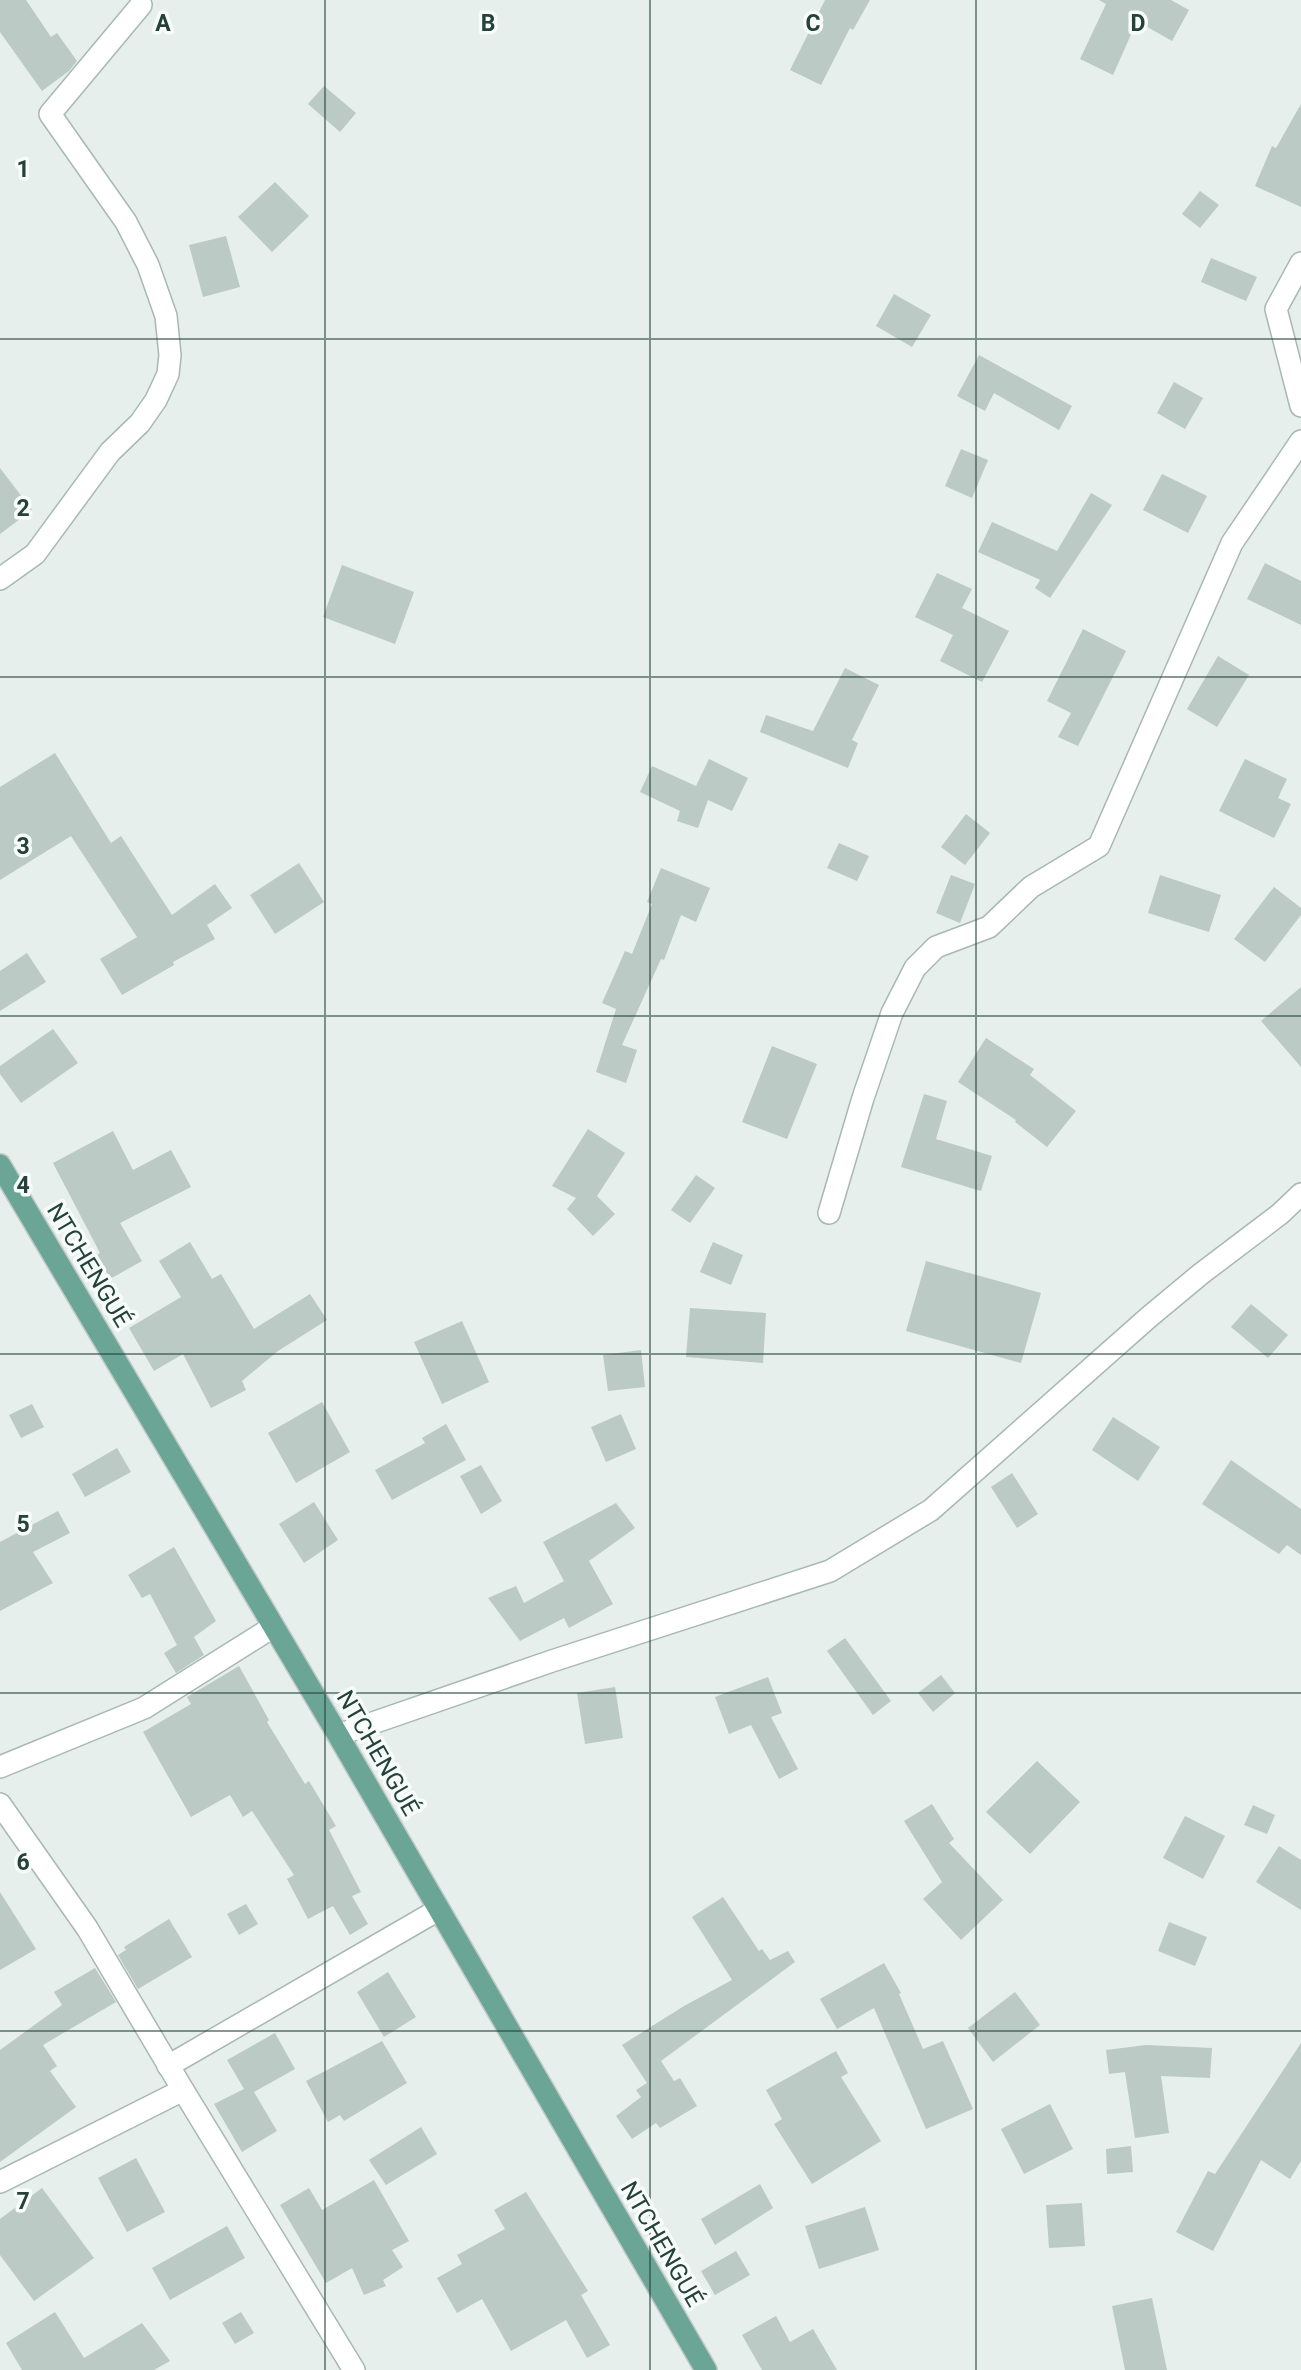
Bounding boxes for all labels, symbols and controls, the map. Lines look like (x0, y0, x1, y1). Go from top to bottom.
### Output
text: A (155, 10, 171, 37)
text: B (481, 10, 495, 37)
text: C (805, 10, 821, 37)
text: D (1131, 10, 1145, 37)
text: 1 (16, 156, 30, 183)
text: 2 (16, 495, 30, 522)
text: 3 (16, 833, 30, 860)
text: 4 (16, 1172, 30, 1199)
street label: NTCHENGUÉ (41, 1198, 137, 1332)
text: 5 (16, 1511, 30, 1538)
street label: NTCHENGUÉ (331, 1685, 425, 1821)
text: 6 (16, 1849, 30, 1876)
street label: NTCHENGUÉ (615, 2176, 709, 2312)
text: 7 (16, 2188, 30, 2215)

